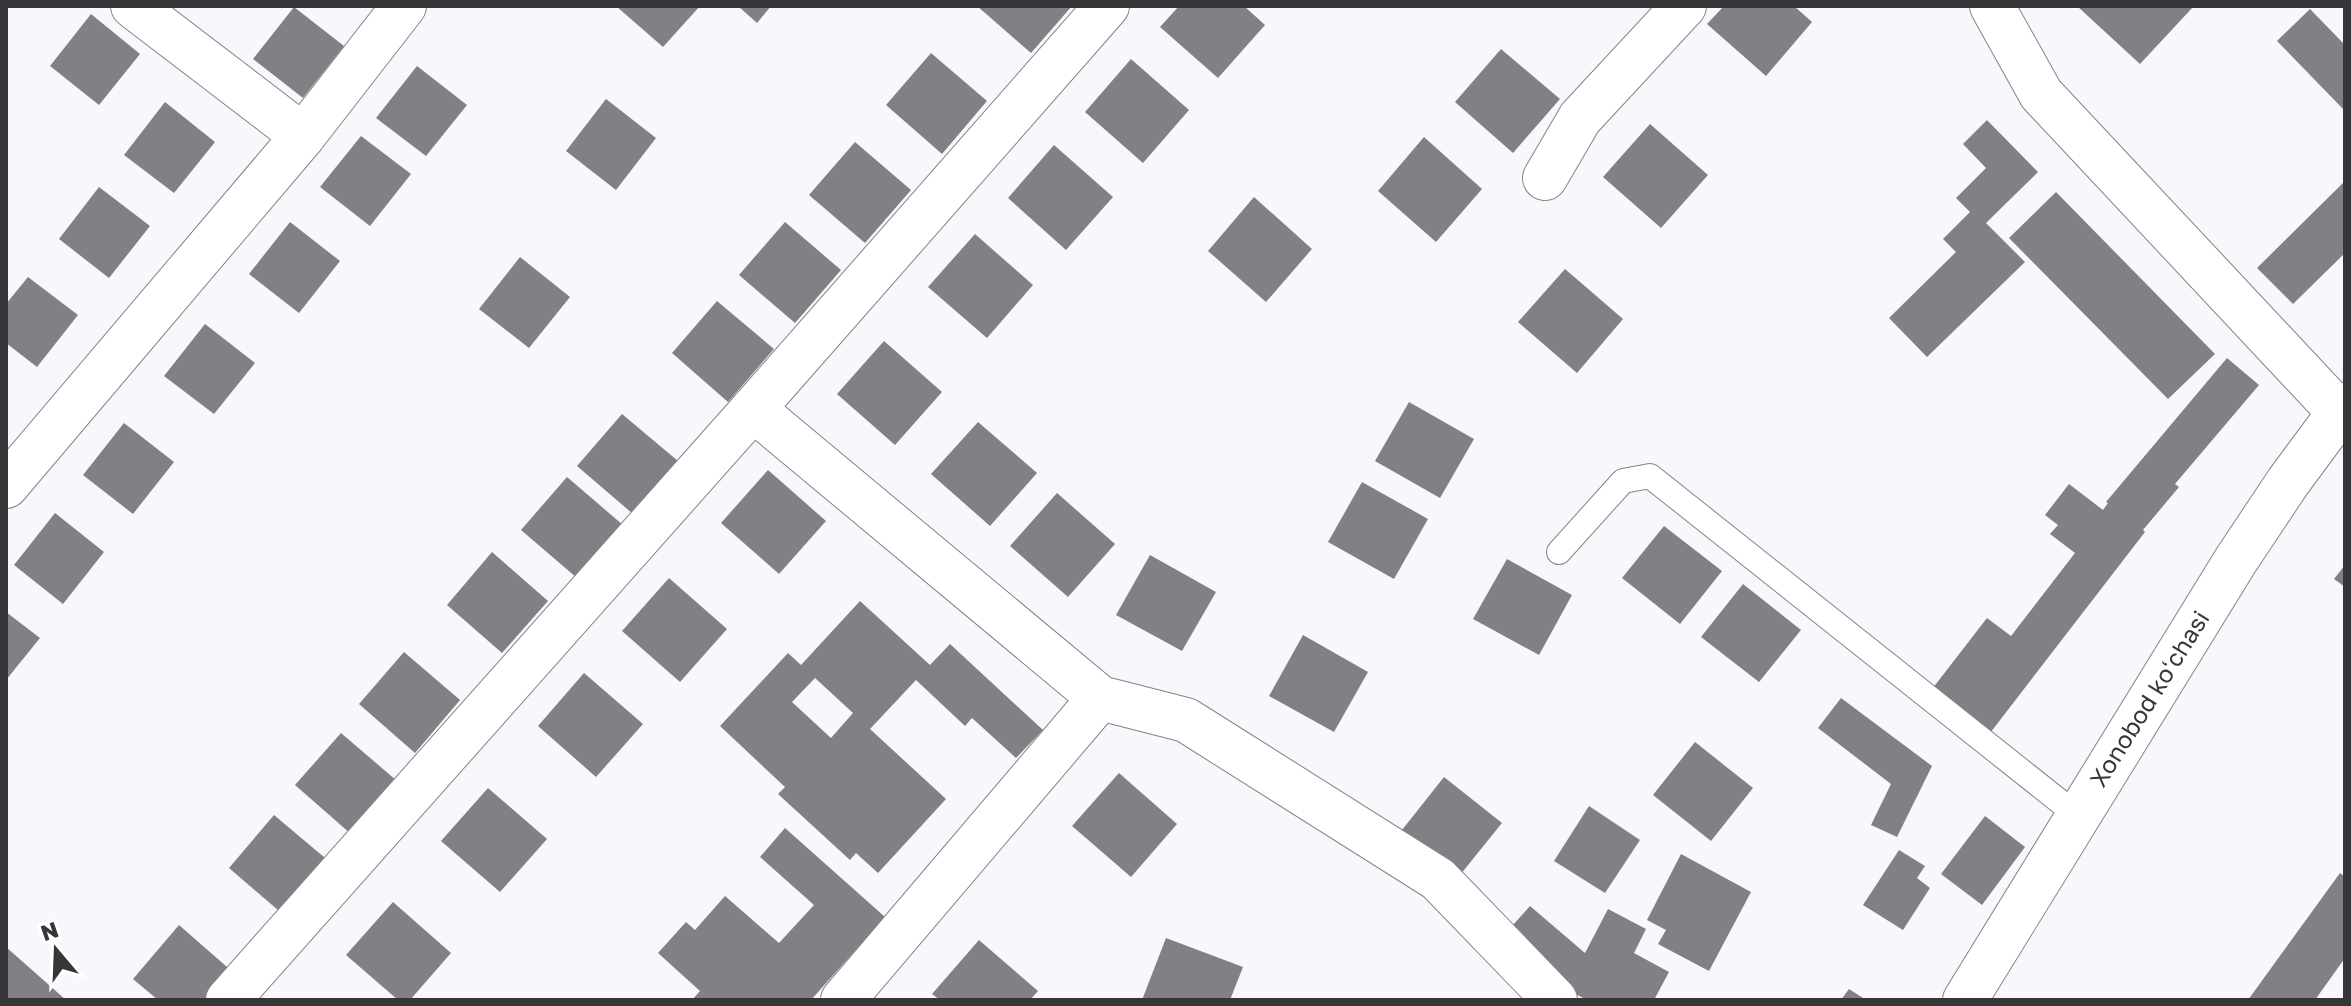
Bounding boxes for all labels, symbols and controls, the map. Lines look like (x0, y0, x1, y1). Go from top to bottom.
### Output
street label: Xonobod koʻchasi (2083, 605, 2215, 792)
north arrow (16, 910, 96, 990)
text: N (37, 915, 62, 946)

